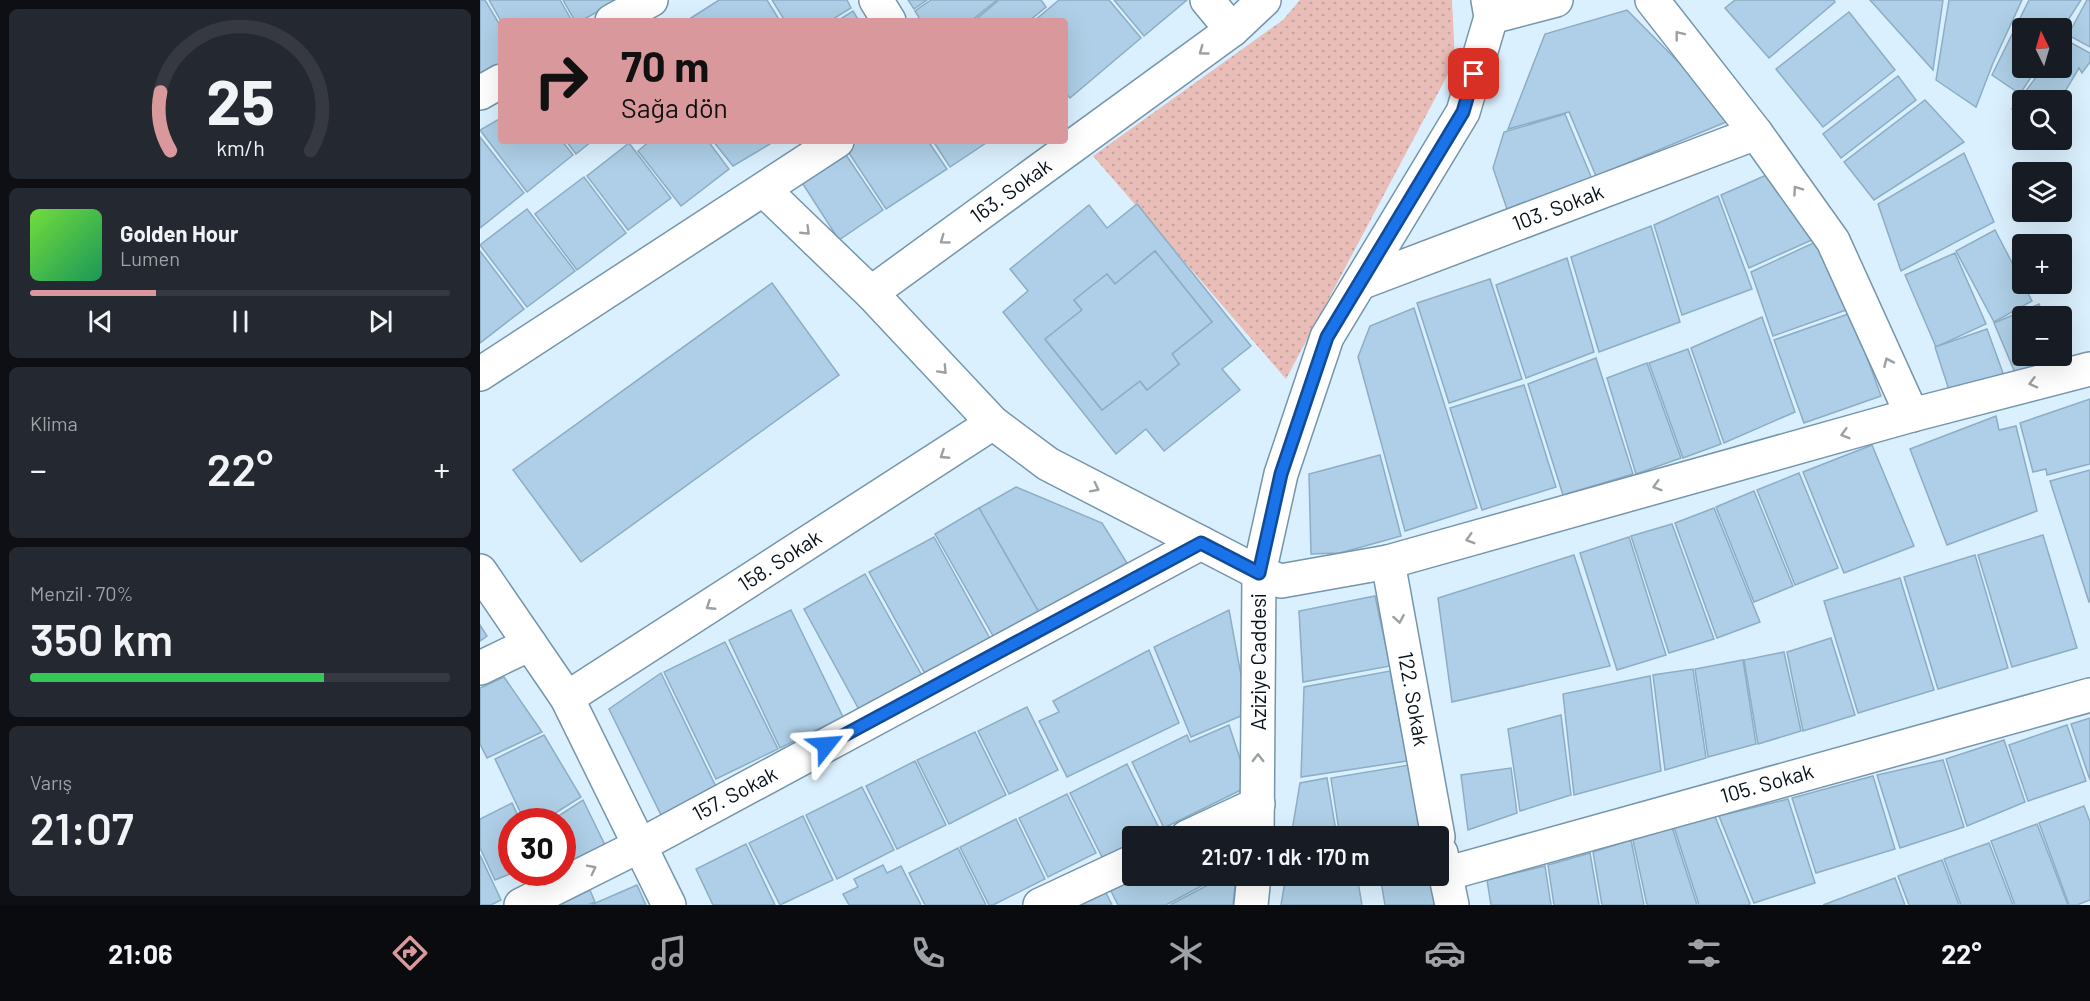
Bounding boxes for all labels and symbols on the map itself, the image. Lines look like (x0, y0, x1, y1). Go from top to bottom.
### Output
north arrow (2012, 18, 2072, 78)
one-way arrow (1676, 30, 1687, 41)
one-way arrow (1199, 44, 1210, 55)
pin (1448, 48, 1499, 99)
street label: 163. Sokak (965, 152, 1056, 228)
street label: 103. Sokak (1508, 178, 1606, 235)
one-way arrow (1793, 186, 1804, 197)
one-way arrow (799, 223, 810, 234)
one-way arrow (939, 233, 950, 244)
one-way arrow (1883, 357, 1895, 368)
one-way arrow (936, 363, 947, 373)
one-way arrow (2029, 376, 2039, 389)
one-way arrow (1840, 427, 1851, 439)
one-way arrow (940, 448, 951, 459)
one-way arrow (1652, 479, 1662, 492)
one-way arrow (1089, 481, 1100, 493)
street label: 158. Sokak (733, 524, 826, 596)
one-way arrow (1465, 532, 1475, 544)
street label: Aziziye Caddesi (1245, 594, 1270, 730)
one-way arrow (705, 599, 716, 610)
one-way arrow (1392, 614, 1405, 624)
street label: 122. Sokak (1394, 650, 1435, 748)
position arrow (794, 713, 858, 777)
one-way arrow (1252, 753, 1264, 762)
street label: 105. Sokak (1717, 757, 1816, 808)
street label: 157. Sokak (688, 760, 781, 825)
speed limit sign: 30 (498, 808, 576, 886)
one-way arrow (586, 865, 597, 877)

